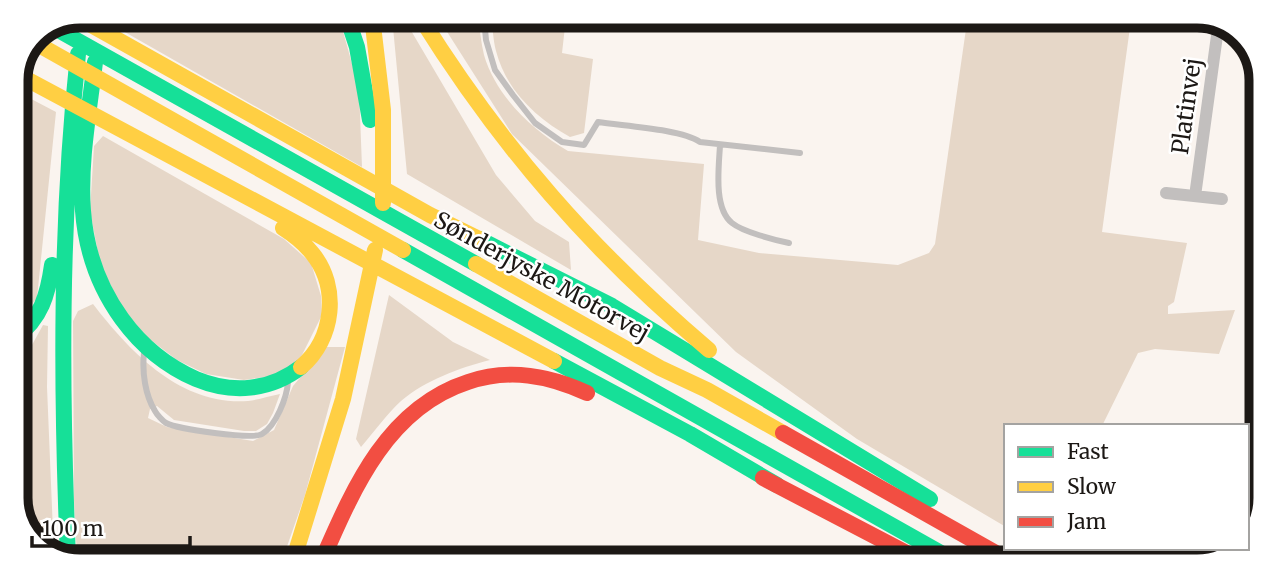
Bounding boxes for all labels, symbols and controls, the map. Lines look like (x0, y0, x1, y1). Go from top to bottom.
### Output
street label: Platinvej (1165, 56, 1207, 156)
street label: Sønderjyske Motorvej (429, 205, 655, 347)
legend (1004, 424, 1249, 550)
text: Fast (1067, 438, 1109, 465)
text: Slow (1067, 473, 1116, 500)
scale bar (32, 504, 189, 548)
text: Jam (1066, 508, 1106, 535)
text: 100 m (42, 515, 104, 542)

